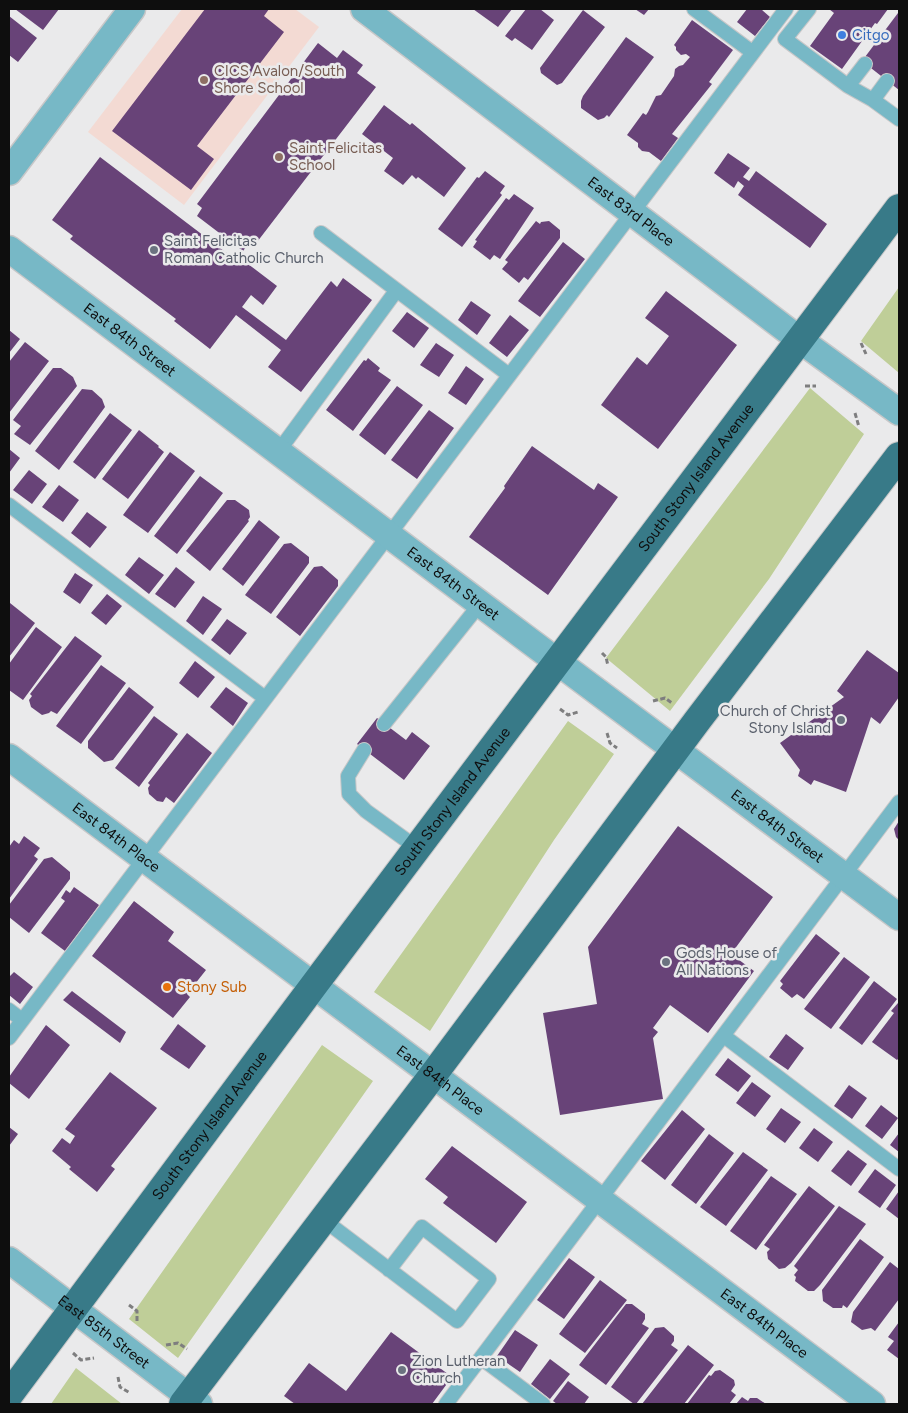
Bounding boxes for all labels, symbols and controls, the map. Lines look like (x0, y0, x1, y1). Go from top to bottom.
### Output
place label: Citgo (852, 26, 890, 44)
marker: Citgo (836, 29, 848, 41)
place label: CICS Avalon/South Shore School (214, 62, 344, 97)
marker: CICS Avalon/South Shore School (198, 74, 210, 86)
place label: Saint Felicitas School (289, 139, 382, 174)
marker: Saint Felicitas School (273, 151, 285, 163)
street label: East 83rd Place (584, 173, 678, 250)
place label: Saint Felicitas Roman Catholic Church (164, 232, 324, 267)
marker: Saint Felicitas Roman Catholic Church (148, 244, 160, 256)
street label: East 84th Street (80, 299, 180, 381)
street label: South Stony Island Avenue (634, 400, 758, 556)
street label: East 84th Street (403, 543, 503, 624)
place label: Church of Christ Stony Island (720, 702, 831, 737)
marker: Church of Christ Stony Island (835, 714, 847, 726)
street label: South Stony Island Avenue (391, 723, 514, 879)
street label: East 84th Street (727, 786, 828, 867)
street label: East 84th Place (69, 799, 164, 876)
place label: Gods House of All Nations (676, 944, 778, 979)
marker: Gods House of All Nations (660, 956, 672, 968)
place label: Stony Sub (177, 978, 247, 996)
marker: Stony Sub (161, 981, 173, 993)
street label: East 84th Place (393, 1042, 488, 1119)
street label: South Stony Island Avenue (148, 1047, 271, 1203)
street label: East 84th Place (717, 1284, 812, 1362)
street label: East 85th Street (54, 1291, 154, 1373)
place label: Zion Lutheran Church (412, 1352, 505, 1387)
marker: Zion Lutheran Church (396, 1364, 408, 1376)

